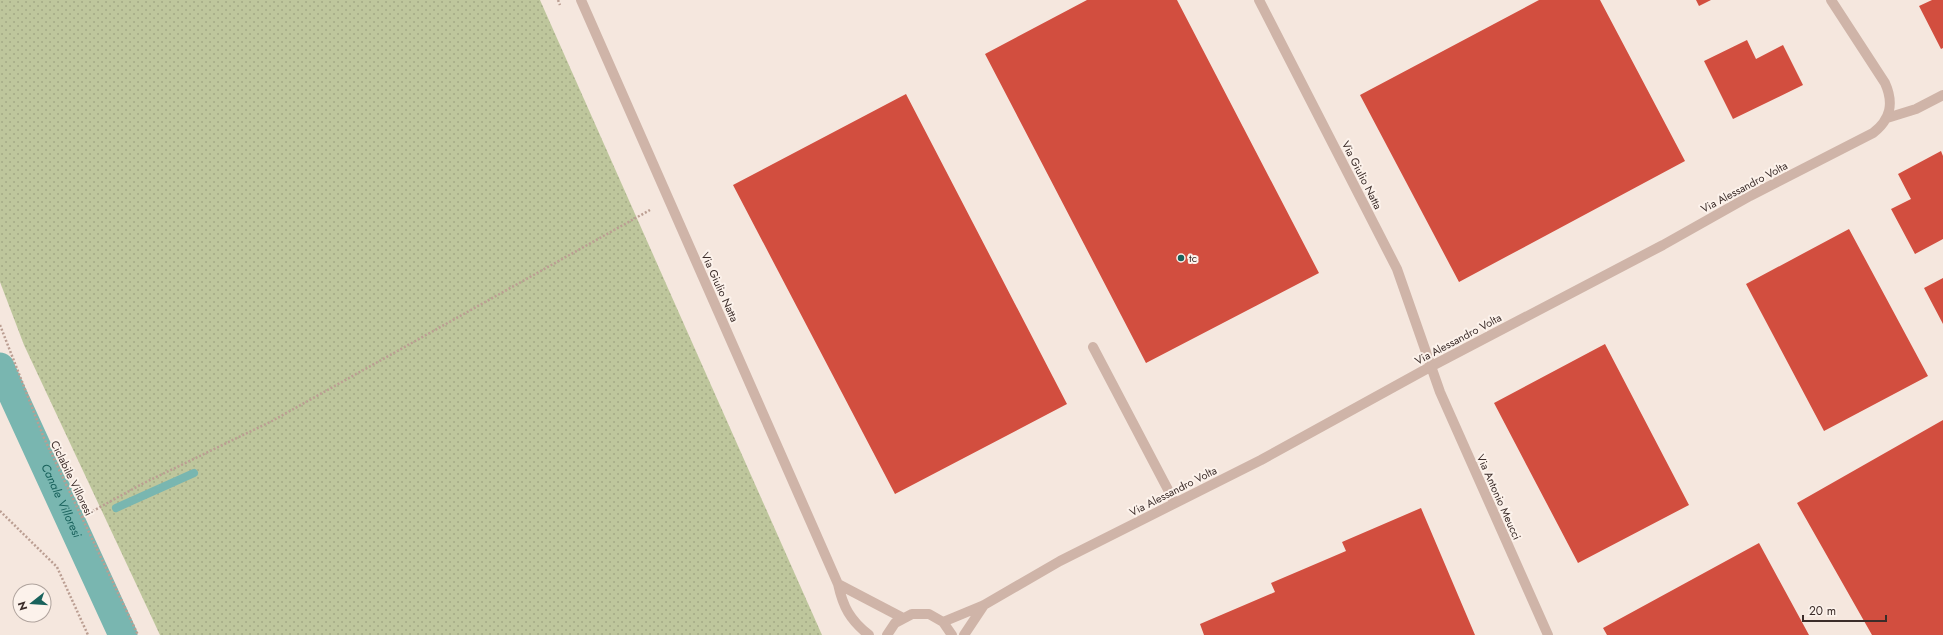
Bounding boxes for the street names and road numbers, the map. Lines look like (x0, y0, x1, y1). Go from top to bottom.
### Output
street label: Via Giulio Natta (1338, 138, 1386, 212)
street label: Via Alessandro Volta (1698, 157, 1790, 217)
street label: Via Giulio Natta (697, 250, 743, 324)
street label: Via Alessandro Volta (1412, 309, 1504, 369)
street label: Ciclabile Villoresi (47, 438, 97, 518)
street label: Via Antonio Meucci (1473, 452, 1525, 542)
street label: Via Alessandro Volta (1127, 462, 1219, 520)

